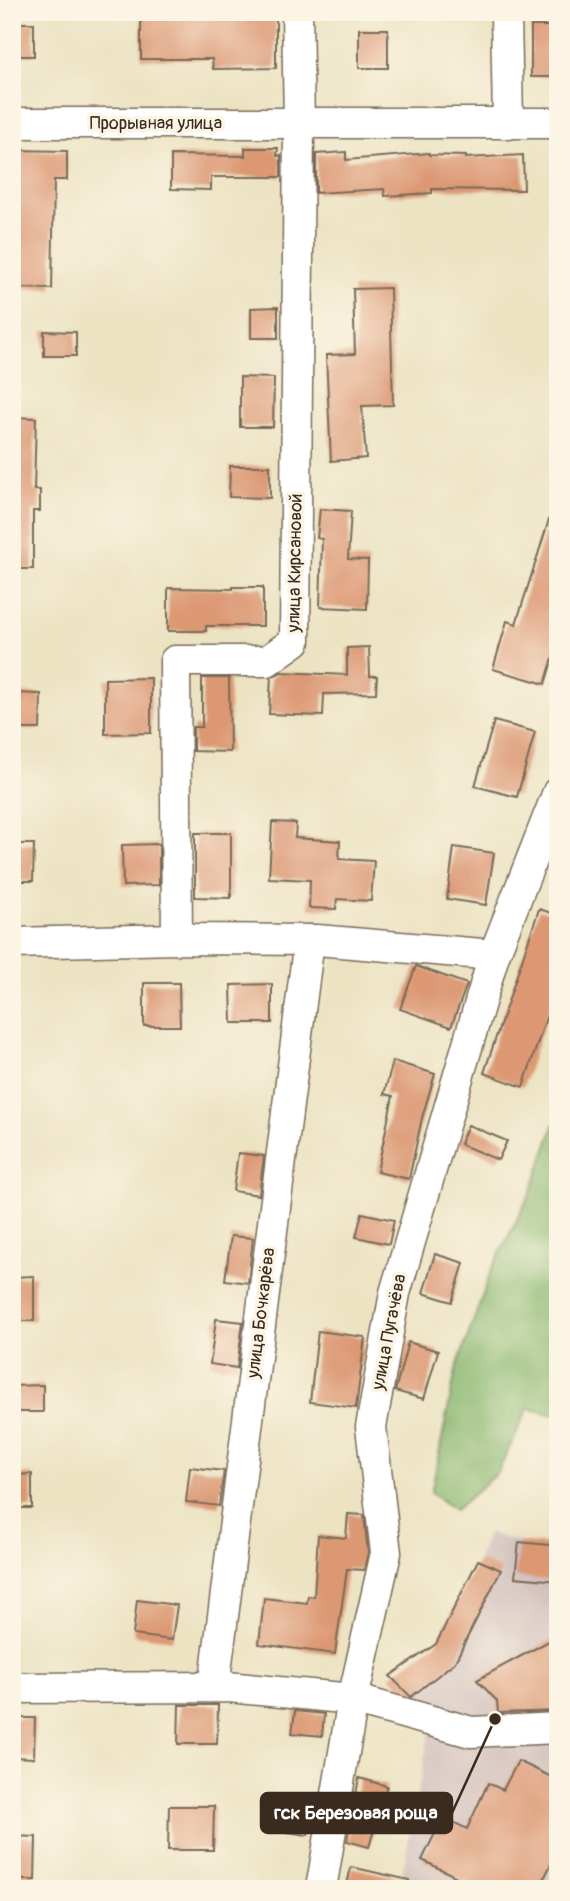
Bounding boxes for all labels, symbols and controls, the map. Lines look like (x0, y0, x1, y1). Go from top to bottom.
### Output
street label: Прорывная улица (90, 112, 222, 135)
street label: улица Кирсановой (282, 493, 308, 634)
street label: улица Бочкарёва (241, 1246, 280, 1381)
street label: улица Пугачёва (366, 1272, 412, 1393)
callout: гск Березовая роща (261, 1793, 452, 1833)
text: гск Березовая роща (273, 1801, 438, 1825)

